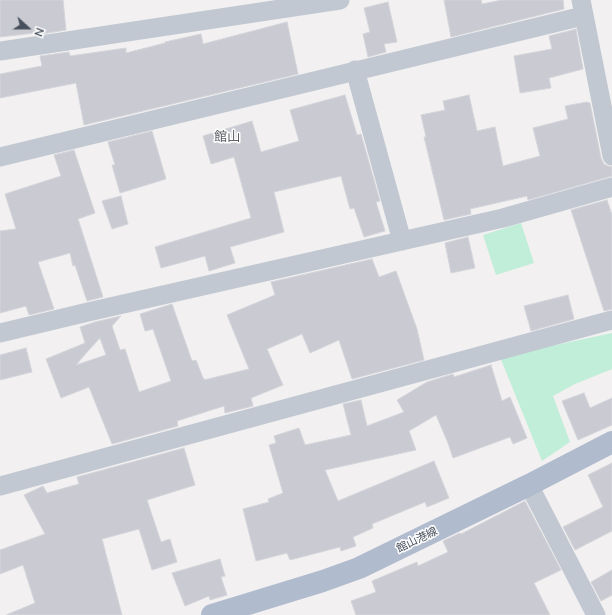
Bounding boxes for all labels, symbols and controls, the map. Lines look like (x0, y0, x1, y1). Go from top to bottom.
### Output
north arrow (8, 8, 48, 48)
text: N (31, 26, 47, 39)
district label: 館山 (214, 129, 240, 145)
street label: 館山港線 (394, 524, 440, 556)

